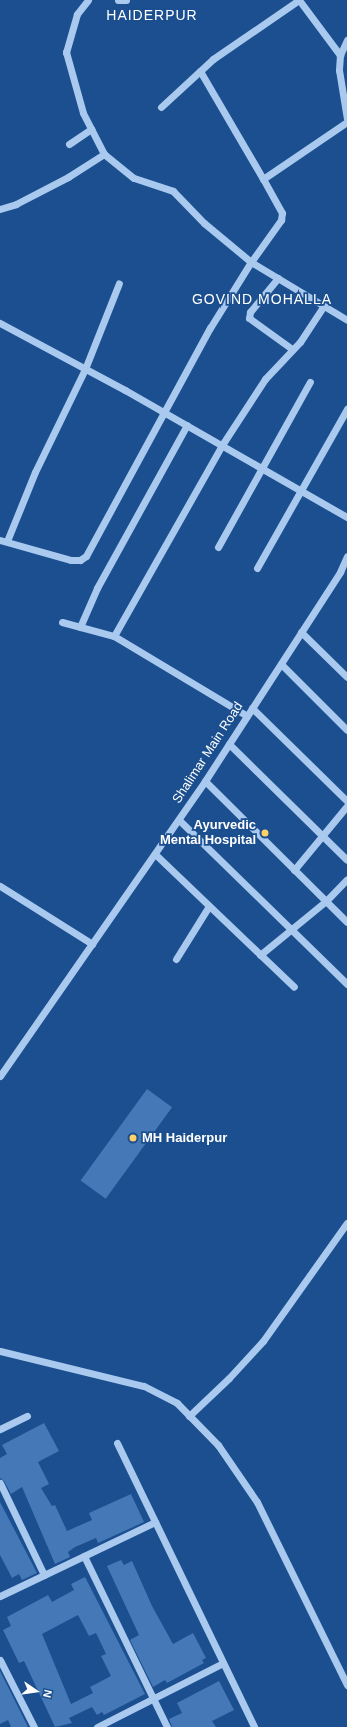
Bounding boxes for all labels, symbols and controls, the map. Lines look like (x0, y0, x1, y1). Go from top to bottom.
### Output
district label: HAIDERPUR (106, 7, 198, 23)
district label: GOVIND MOHALLA (192, 291, 332, 307)
street label: Shalimar Main Road (169, 699, 247, 807)
place label: Ayurvedic Mental Hospital (160, 818, 256, 849)
marker: Ayurvedic Mental Hospital (259, 827, 271, 839)
place label: MH Haiderpur (142, 1130, 227, 1146)
marker: MH Haiderpur (127, 1132, 139, 1144)
north arrow (16, 1671, 56, 1711)
text: N (41, 1688, 54, 1699)

